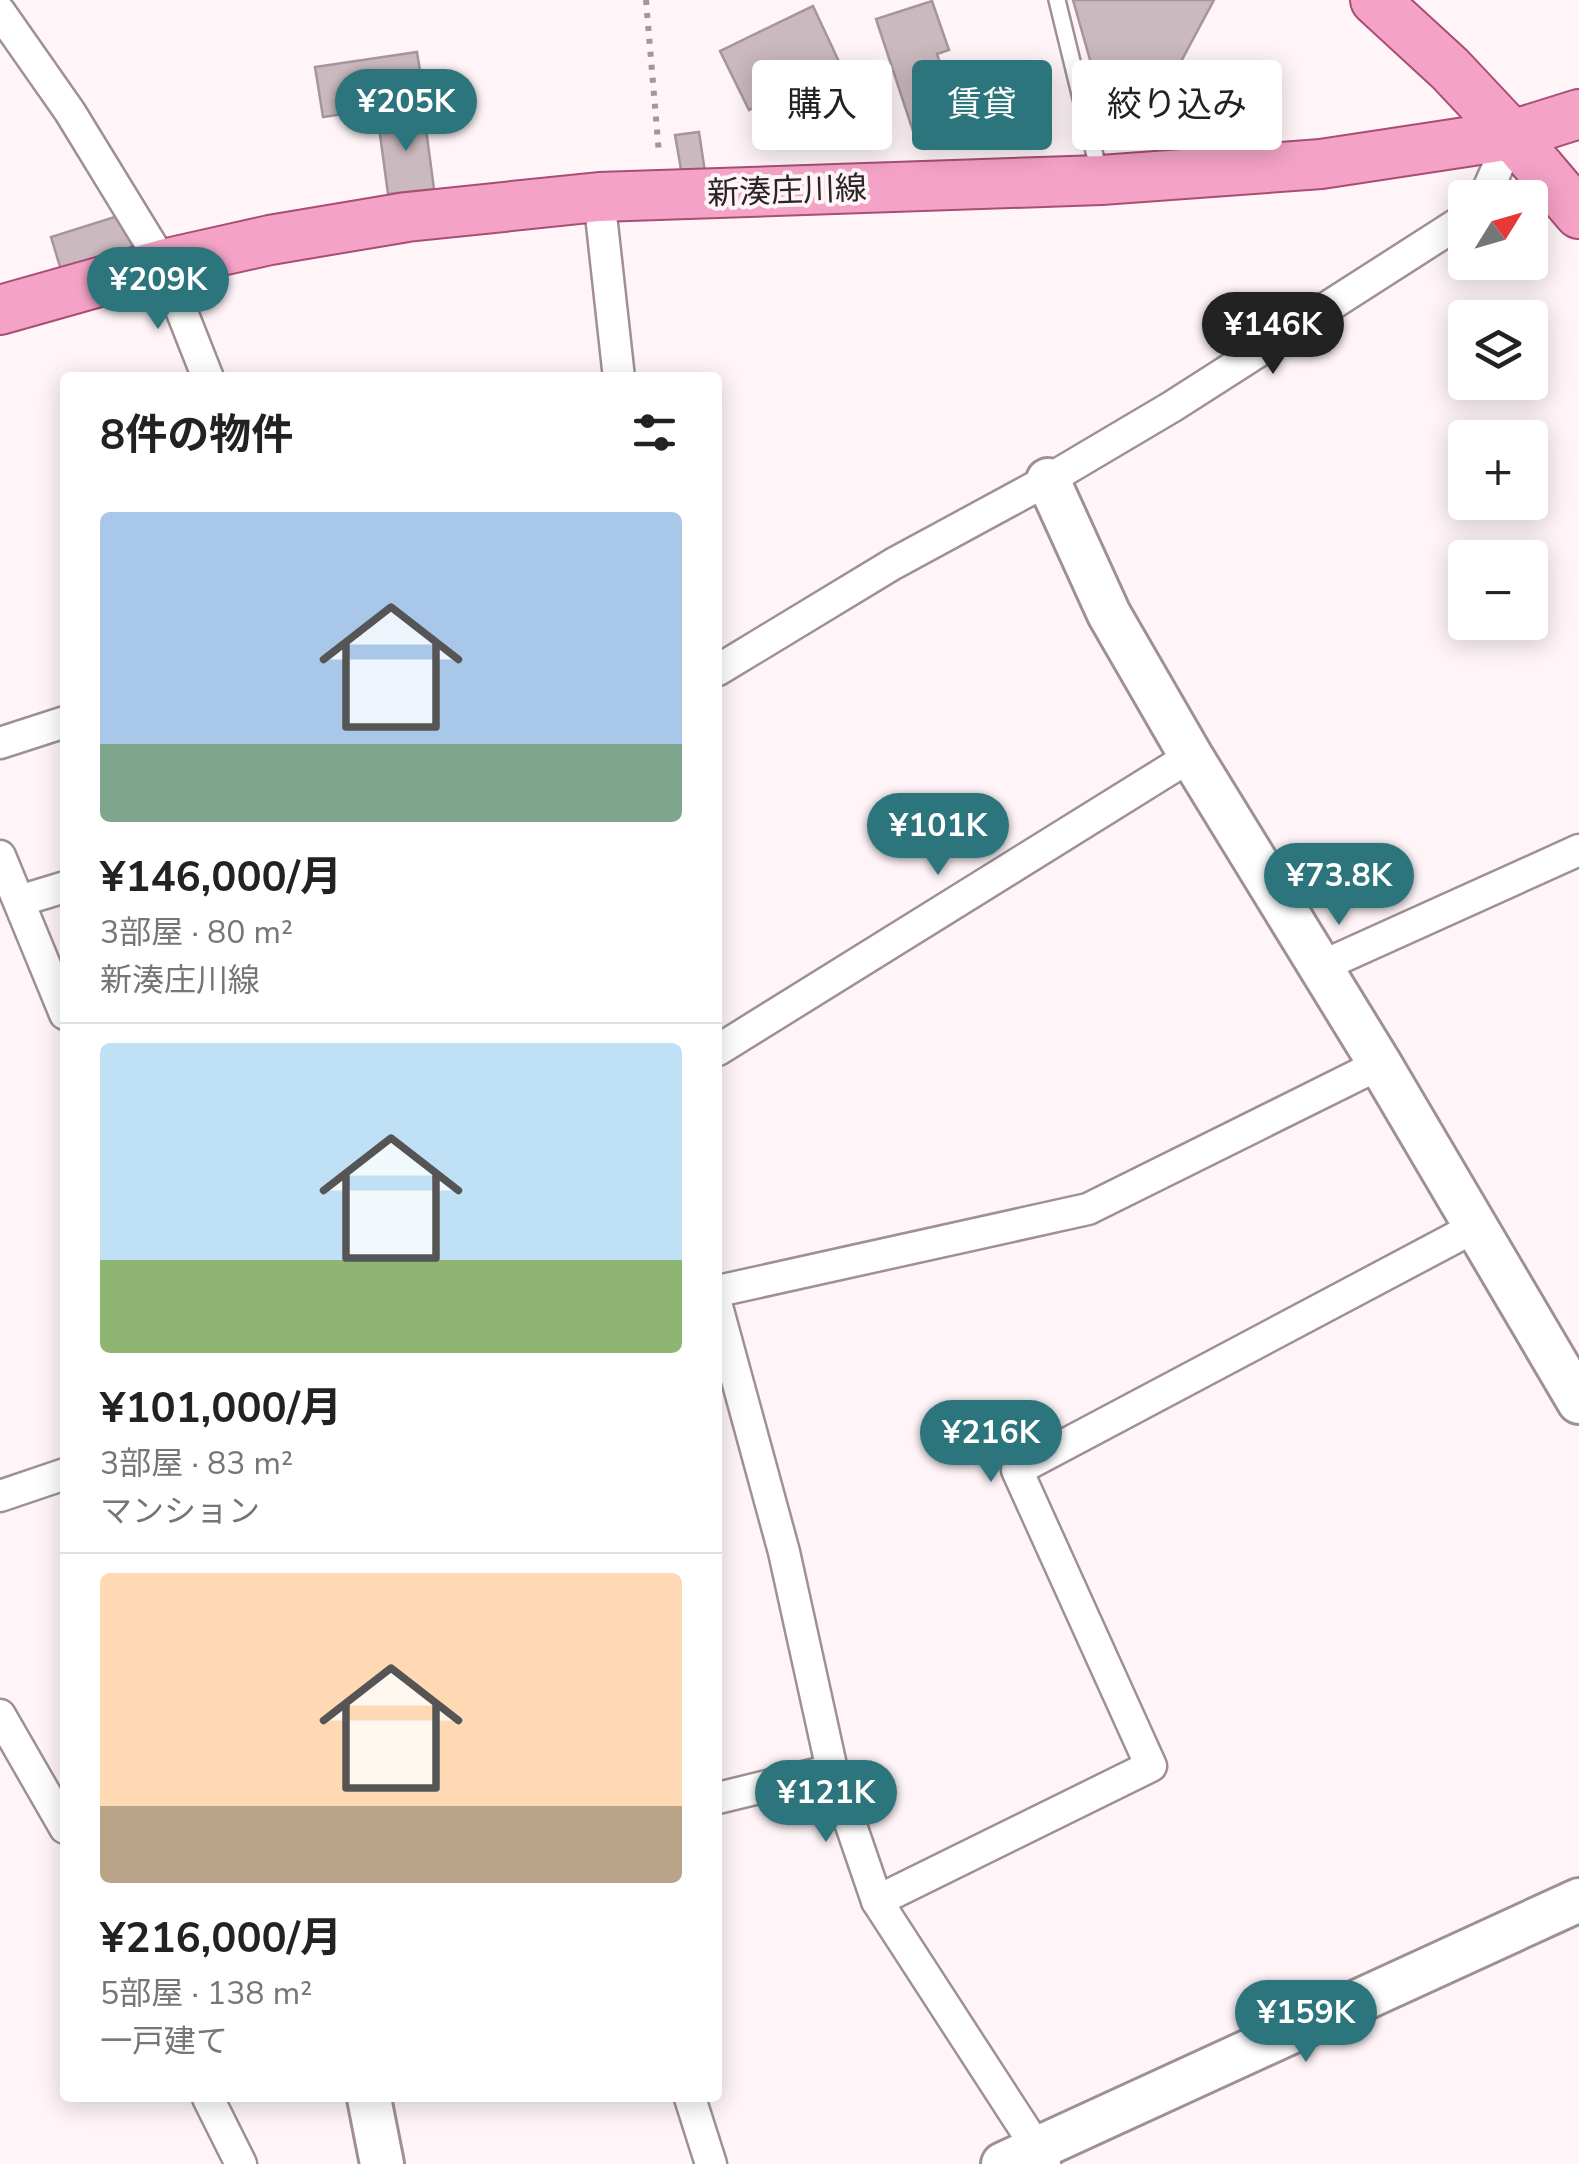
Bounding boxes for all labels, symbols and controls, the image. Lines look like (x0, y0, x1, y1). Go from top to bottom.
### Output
chip: 購入 (752, 60, 892, 150)
chip: 賃貸 (912, 60, 1052, 150)
chip: 絞り込み (1072, 60, 1282, 150)
pin: ¥205K (336, 69, 476, 154)
text: ¥205K (357, 80, 455, 123)
street label: 新湊庄川線 (706, 167, 868, 215)
north arrow (1448, 180, 1548, 280)
map controls (1448, 180, 1548, 640)
pin: ¥209K (88, 247, 228, 332)
text: ¥209K (109, 258, 207, 301)
pin: ¥146K (1203, 292, 1343, 377)
button: layers (1448, 300, 1548, 400)
text: ¥146K (1224, 303, 1322, 346)
icon: filters (627, 405, 682, 460)
text: 8件の物件 (100, 407, 293, 464)
button: + (1448, 420, 1548, 520)
button: − (1448, 540, 1548, 640)
icon: home (301, 577, 481, 757)
pin: ¥101K (868, 793, 1008, 878)
text: ¥101K (889, 804, 987, 847)
pin: ¥73.8K (1258, 843, 1420, 928)
text: ¥146,000/月 (100, 849, 342, 906)
text: ¥73.8K (1286, 854, 1392, 897)
text: 3部屋 · 80 m² (100, 911, 293, 954)
text: 新湊庄川線 (100, 959, 260, 1002)
icon: home (301, 1108, 481, 1288)
text: ¥101,000/月 (100, 1380, 342, 1437)
pin: ¥216K (921, 1400, 1061, 1485)
text: ¥216K (942, 1411, 1040, 1454)
text: 3部屋 · 83 m² (100, 1442, 293, 1485)
text: マンション (100, 1490, 260, 1533)
icon: home (301, 1638, 481, 1818)
pin: ¥121K (756, 1760, 896, 1845)
text: ¥121K (777, 1771, 875, 1814)
text: ¥216,000/月 (100, 1910, 342, 1967)
text: 5部屋 · 138 m² (100, 1972, 312, 2015)
pin: ¥159K (1236, 1980, 1376, 2065)
text: ¥159K (1257, 1991, 1355, 2034)
text: 一戸建て (100, 2020, 228, 2063)

